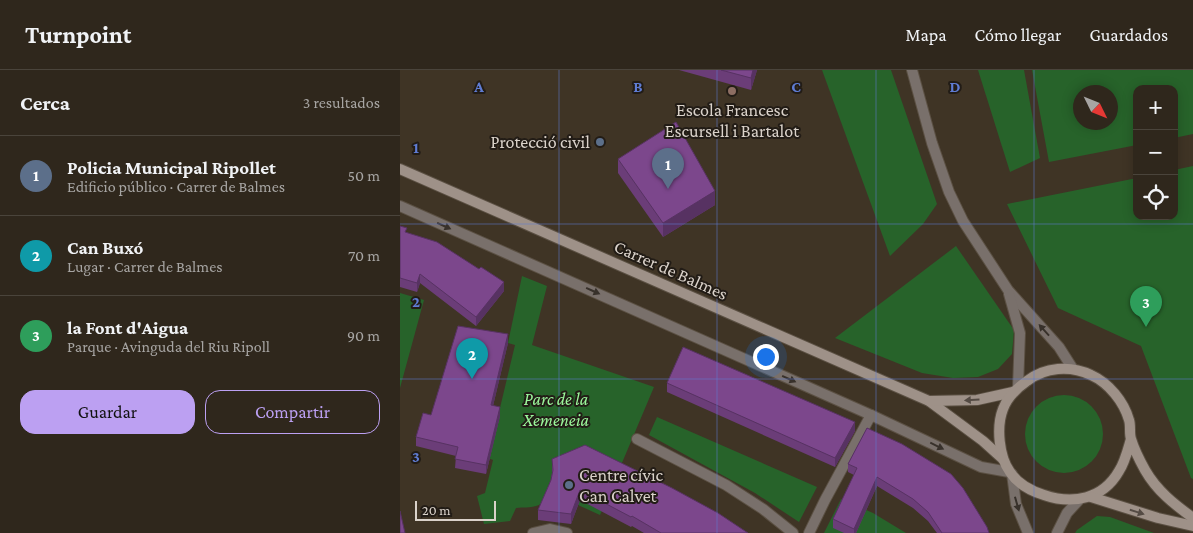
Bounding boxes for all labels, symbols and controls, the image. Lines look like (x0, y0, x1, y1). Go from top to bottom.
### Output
text: Turnpoint (25, 21, 131, 48)
text: Mapa (905, 25, 946, 45)
text: Cómo llegar (974, 25, 1061, 45)
text: Guardados (1089, 25, 1168, 45)
text: A (473, 78, 484, 95)
text: B (633, 78, 643, 95)
text: C (791, 78, 801, 95)
text: D (949, 78, 961, 95)
marker: Escola Francesc Escursell i Bartalot (726, 85, 738, 97)
north arrow (1073, 85, 1118, 130)
map controls (1133, 85, 1178, 220)
button: + (1133, 85, 1178, 130)
text: Cerca (20, 91, 70, 115)
text: 3 resultados (303, 94, 380, 111)
place label: Escola Francesc Escursell i Bartalot (665, 100, 800, 141)
button: − (1133, 130, 1178, 175)
place label: Protecció civil (490, 132, 590, 152)
marker: Protecció civil (594, 136, 606, 148)
text: 1 (413, 139, 419, 156)
pin: 1 (652, 148, 684, 189)
text: Policia Municipal Ripollet (67, 157, 276, 178)
text: 1 (33, 167, 39, 184)
text: 50 m (348, 167, 380, 184)
button: locate (1133, 175, 1178, 220)
text: Edificio público · Carrer de Balmes (67, 178, 285, 195)
one-way arrow (437, 222, 451, 230)
street label: Carrer de Balmes (611, 236, 731, 304)
text: Can Buxó (67, 237, 143, 258)
text: 2 (32, 247, 40, 264)
text: 70 m (348, 247, 380, 264)
text: Lugar · Carrer de Balmes (67, 258, 222, 275)
pin: 3 (1130, 286, 1162, 327)
one-way arrow (586, 287, 600, 295)
text: 2 (412, 293, 420, 310)
text: la Font d'Aigua (67, 317, 188, 338)
one-way arrow (1038, 325, 1050, 337)
text: 3 (32, 327, 40, 344)
text: 90 m (347, 327, 380, 344)
text: Parque · Avinguda del Riu Ripoll (67, 338, 270, 355)
pin: 2 (456, 338, 488, 379)
your location (753, 344, 779, 370)
one-way arrow (782, 374, 797, 383)
park label: Parc de la Xemeneia (522, 389, 590, 430)
button: Guardar (20, 390, 195, 434)
button: Compartir (205, 390, 380, 434)
one-way arrow (963, 397, 979, 405)
one-way arrow (930, 443, 944, 451)
text: 3 (412, 448, 420, 465)
place label: Centre cívic Can Calvet (579, 465, 664, 506)
marker: Centre cívic Can Calvet (563, 479, 575, 491)
one-way arrow (1014, 497, 1022, 512)
scale bar (415, 498, 496, 521)
text: 20 m (422, 502, 450, 518)
one-way arrow (1130, 508, 1145, 516)

